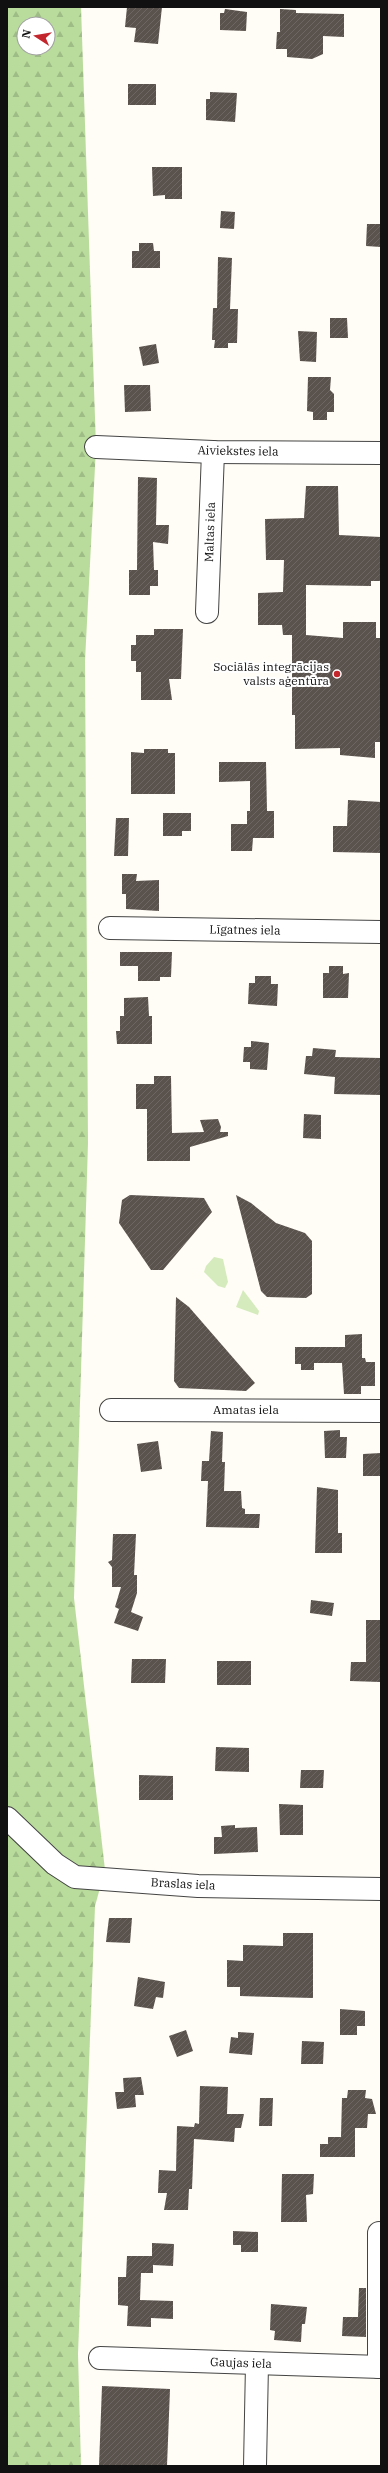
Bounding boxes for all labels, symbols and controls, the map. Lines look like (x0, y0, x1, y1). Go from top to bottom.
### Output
north arrow (16, 16, 56, 56)
text: N (18, 28, 34, 40)
street label: Aiviekstes iela (197, 442, 279, 459)
street label: Maltas iela (201, 501, 218, 562)
place label: Sociālās integrācijas valsts aģentūra (213, 659, 329, 688)
marker: Sociālās integrācijas valsts aģentūra (332, 669, 342, 679)
street label: Līgatnes iela (209, 921, 281, 938)
street label: Amatas iela (213, 1402, 279, 1417)
street label: Braslas iela (150, 1874, 216, 1893)
street label: Gaujas iela (210, 2354, 273, 2371)

